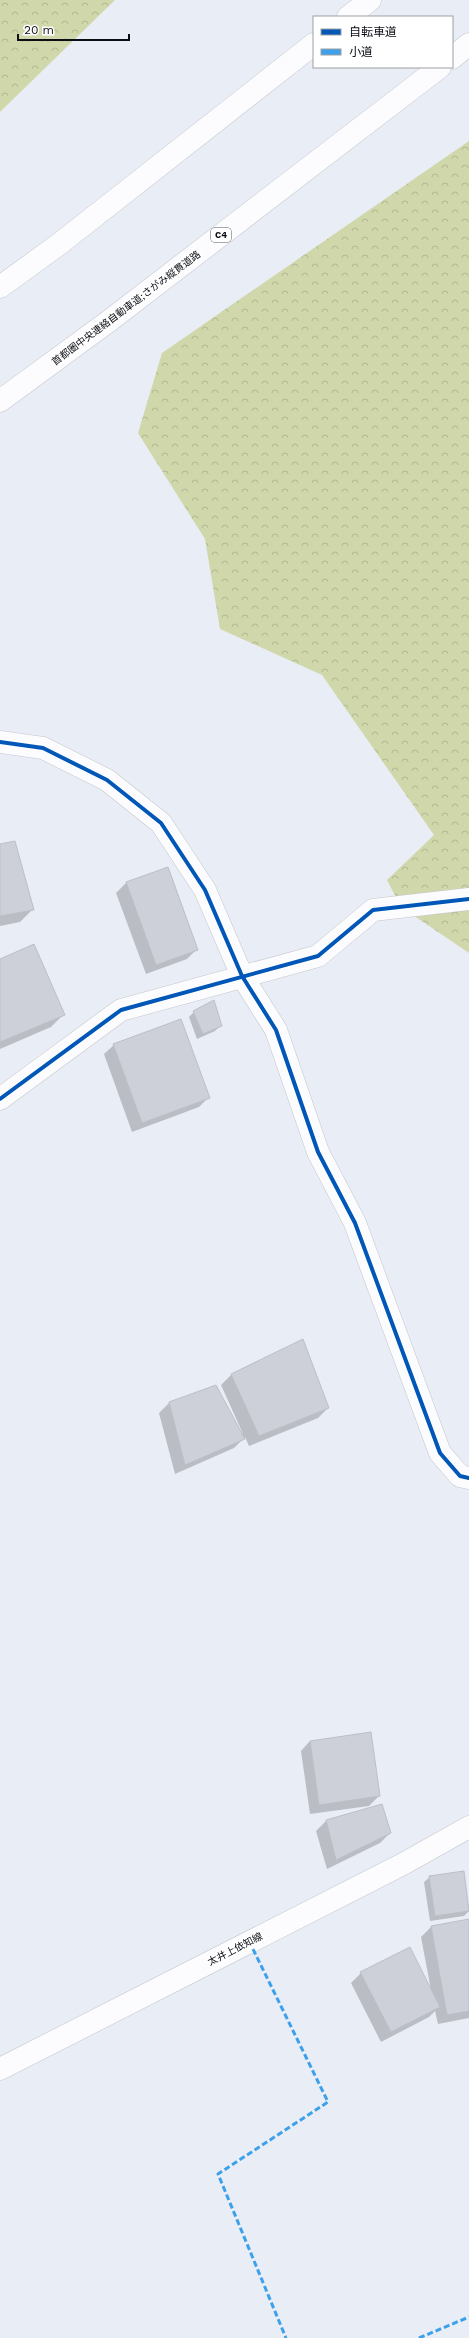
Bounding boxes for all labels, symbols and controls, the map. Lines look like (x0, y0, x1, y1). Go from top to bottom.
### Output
scale bar (18, 16, 129, 42)
legend (313, 16, 453, 68)
text: 20 m (24, 23, 54, 37)
text: 自転車道 (349, 25, 397, 39)
text: 小道 (349, 45, 373, 59)
road number: C4 (211, 228, 231, 242)
street label: 首都圏中央連絡自動車道;さがみ縦貫道路 (50, 249, 202, 367)
street label: 太井上依知線 (206, 1930, 264, 1968)

